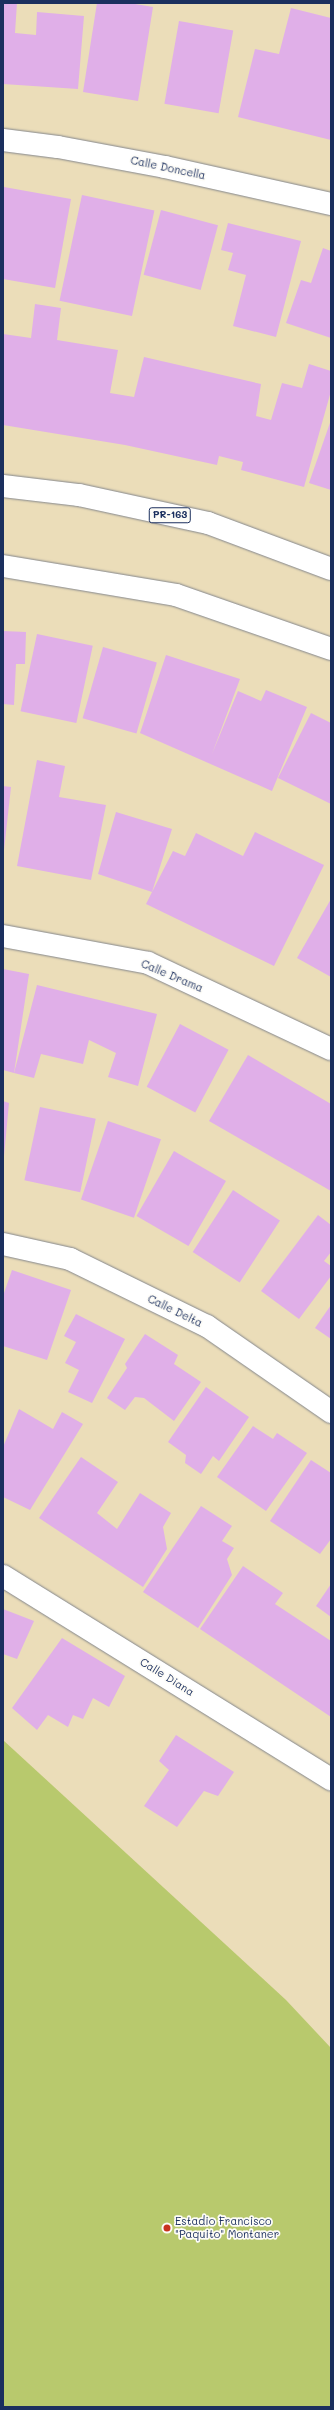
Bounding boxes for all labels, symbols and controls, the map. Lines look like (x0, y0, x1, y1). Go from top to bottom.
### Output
street label: Calle Doncella (129, 154, 207, 182)
road number: PR-163 (148, 507, 192, 523)
street label: Calle Drama (139, 957, 205, 995)
street label: Calle Delta (145, 1292, 205, 1330)
street label: Calle Diana (138, 1655, 196, 1699)
place label: Estadio Francisco "Paquito" Montaner (175, 2215, 279, 2241)
marker: Estadio Francisco "Paquito" Montaner (162, 2223, 172, 2233)

